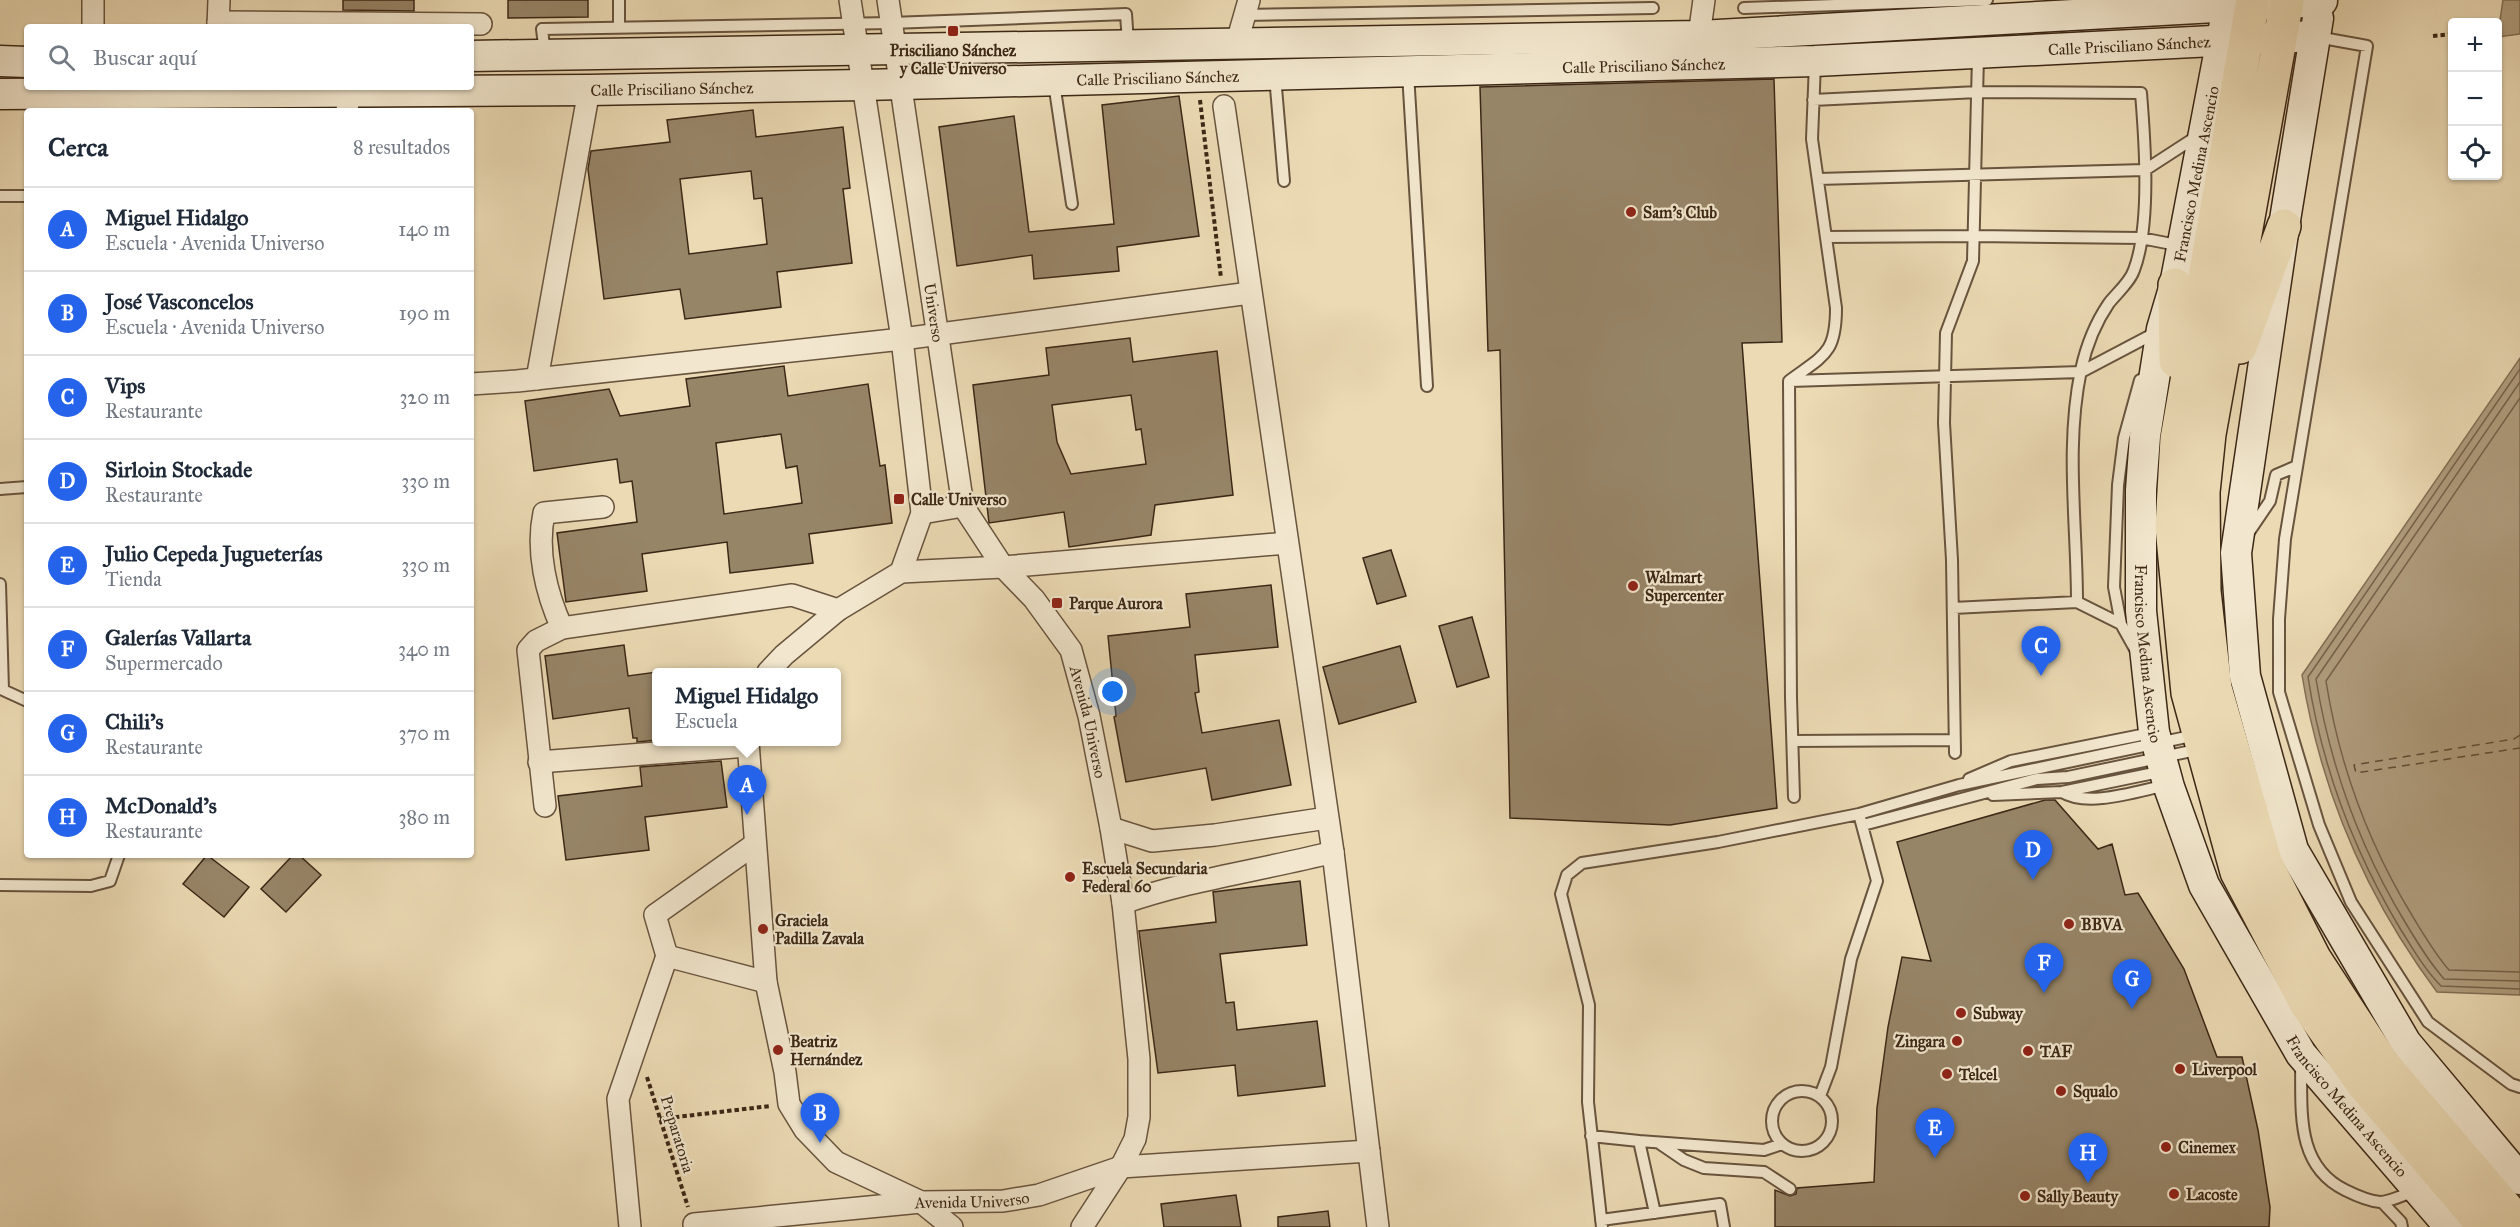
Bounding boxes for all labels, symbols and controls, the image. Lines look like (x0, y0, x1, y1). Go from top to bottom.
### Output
map controls (2448, 18, 2502, 180)
button: + (2448, 18, 2502, 72)
search box (24, 24, 474, 90)
marker: Prisciliano Sánchez y Calle Universo (946, 24, 960, 38)
street label: Calle Prisciliano Sánchez (2047, 32, 2212, 59)
icon: search (45, 41, 78, 74)
place label: Prisciliano Sánchez y Calle Universo (890, 41, 1017, 79)
text: Buscar aquí (93, 44, 196, 71)
street label: Calle Prisciliano Sánchez (1562, 54, 1726, 77)
street label: Calle Prisciliano Sánchez (1076, 67, 1240, 90)
button: − (2448, 72, 2502, 126)
street label: Calle Prisciliano Sánchez (590, 78, 754, 100)
street label: Francisco Medina Ascencio (2170, 84, 2223, 264)
button: locate (2448, 126, 2502, 180)
text: Cerca (48, 131, 108, 163)
text: 8 resultados (353, 135, 450, 159)
place label: Sam's Club (1643, 203, 1717, 222)
text: Miguel Hidalgo (105, 204, 249, 231)
marker: Sam's Club (1624, 205, 1638, 219)
text: A (61, 217, 74, 241)
text: 140 m (398, 217, 450, 241)
text: Escuela · Avenida Universo (105, 231, 324, 255)
street label: Universo (920, 282, 948, 343)
text: José Vasconcelos (105, 288, 254, 315)
text: B (61, 301, 74, 325)
text: 190 m (399, 301, 450, 325)
text: Escuela · Avenida Universo (105, 315, 324, 339)
text: Vips (105, 372, 145, 399)
text: C (61, 385, 74, 409)
text: 320 m (399, 385, 450, 409)
text: Restaurante (105, 399, 203, 423)
text: Sirloin Stockade (105, 456, 252, 483)
text: D (60, 469, 75, 493)
text: 330 m (401, 469, 450, 493)
text: Restaurante (105, 483, 203, 507)
place label: Calle Universo (911, 490, 1007, 509)
marker: Calle Universo (892, 492, 906, 506)
text: Julio Cepeda Jugueterías (105, 540, 323, 567)
text: E (60, 553, 75, 577)
text: 330 m (401, 553, 450, 577)
street label: Francisco Medina Ascencio (2131, 564, 2166, 745)
text: Tienda (105, 567, 162, 591)
place label: Walmart Supercenter (1645, 568, 1725, 606)
marker: Walmart Supercenter (1626, 579, 1640, 593)
place label: Parque Aurora (1069, 594, 1164, 614)
marker: Parque Aurora (1050, 596, 1064, 610)
text: Galerías Vallarta (105, 624, 251, 651)
pin: C (2022, 626, 2060, 676)
text: F (61, 637, 74, 661)
text: 340 m (398, 637, 450, 661)
text: Supermercado (105, 651, 223, 675)
street label: Avenida Universo (1065, 663, 1110, 780)
popup (652, 668, 841, 746)
your location (1098, 677, 1127, 706)
text: Miguel Hidalgo (675, 682, 818, 709)
text: Chili's (105, 708, 164, 735)
text: Escuela (675, 709, 738, 733)
text: G (60, 721, 75, 745)
text: 370 m (399, 721, 450, 745)
text: Restaurante (105, 735, 203, 759)
pin: A (728, 766, 766, 815)
text: McDonald's (105, 792, 217, 819)
text: H (59, 805, 76, 829)
text: 380 m (399, 805, 450, 829)
text: Restaurante (105, 819, 203, 843)
pin: D (2014, 830, 2052, 880)
place label: Escuela Secundaria Federal 60 (1082, 859, 1209, 896)
marker: Escuela Secundaria Federal 60 (1063, 870, 1077, 884)
place label: Graciela Padilla Zavala (775, 911, 865, 948)
place label: BBVA (2081, 915, 2123, 934)
marker: BBVA (2062, 917, 2076, 931)
marker: Graciela Padilla Zavala (756, 922, 770, 936)
pin: F (2024, 944, 2064, 993)
pin: G (2112, 960, 2152, 1009)
place label: Subway (1973, 1004, 2024, 1024)
marker: Subway (1954, 1006, 1968, 1020)
place label: Beatriz Hernández (790, 1032, 863, 1069)
place label: Zingara (1895, 1032, 1946, 1052)
street label: Francisco Medina Ascencio (2282, 1032, 2412, 1181)
marker: Zingara (1950, 1034, 1964, 1048)
place label: TAF (2039, 1042, 2072, 1061)
marker: Beatriz Hernández (771, 1043, 785, 1057)
marker: TAF (2021, 1044, 2035, 1058)
place label: Liverpool (2192, 1060, 2258, 1080)
marker: Liverpool (2173, 1062, 2187, 1076)
place label: Telcel (1958, 1065, 1998, 1084)
marker: Telcel (1940, 1067, 1954, 1081)
place label: Squalo (2073, 1082, 2118, 1102)
marker: Squalo (2054, 1084, 2068, 1098)
street label: Preparatoria (657, 1093, 698, 1175)
pin: B (800, 1094, 840, 1143)
pin: E (1916, 1108, 1954, 1158)
pin: H (2068, 1134, 2108, 1183)
place label: Cinemex (2178, 1138, 2237, 1157)
marker: Cinemex (2159, 1140, 2173, 1154)
place label: Lacoste (2186, 1185, 2238, 1204)
place label: Sally Beauty (2037, 1187, 2119, 1207)
marker: Lacoste (2167, 1187, 2181, 1201)
street label: Avenida Universo (913, 1188, 1031, 1213)
marker: Sally Beauty (2018, 1189, 2032, 1203)

